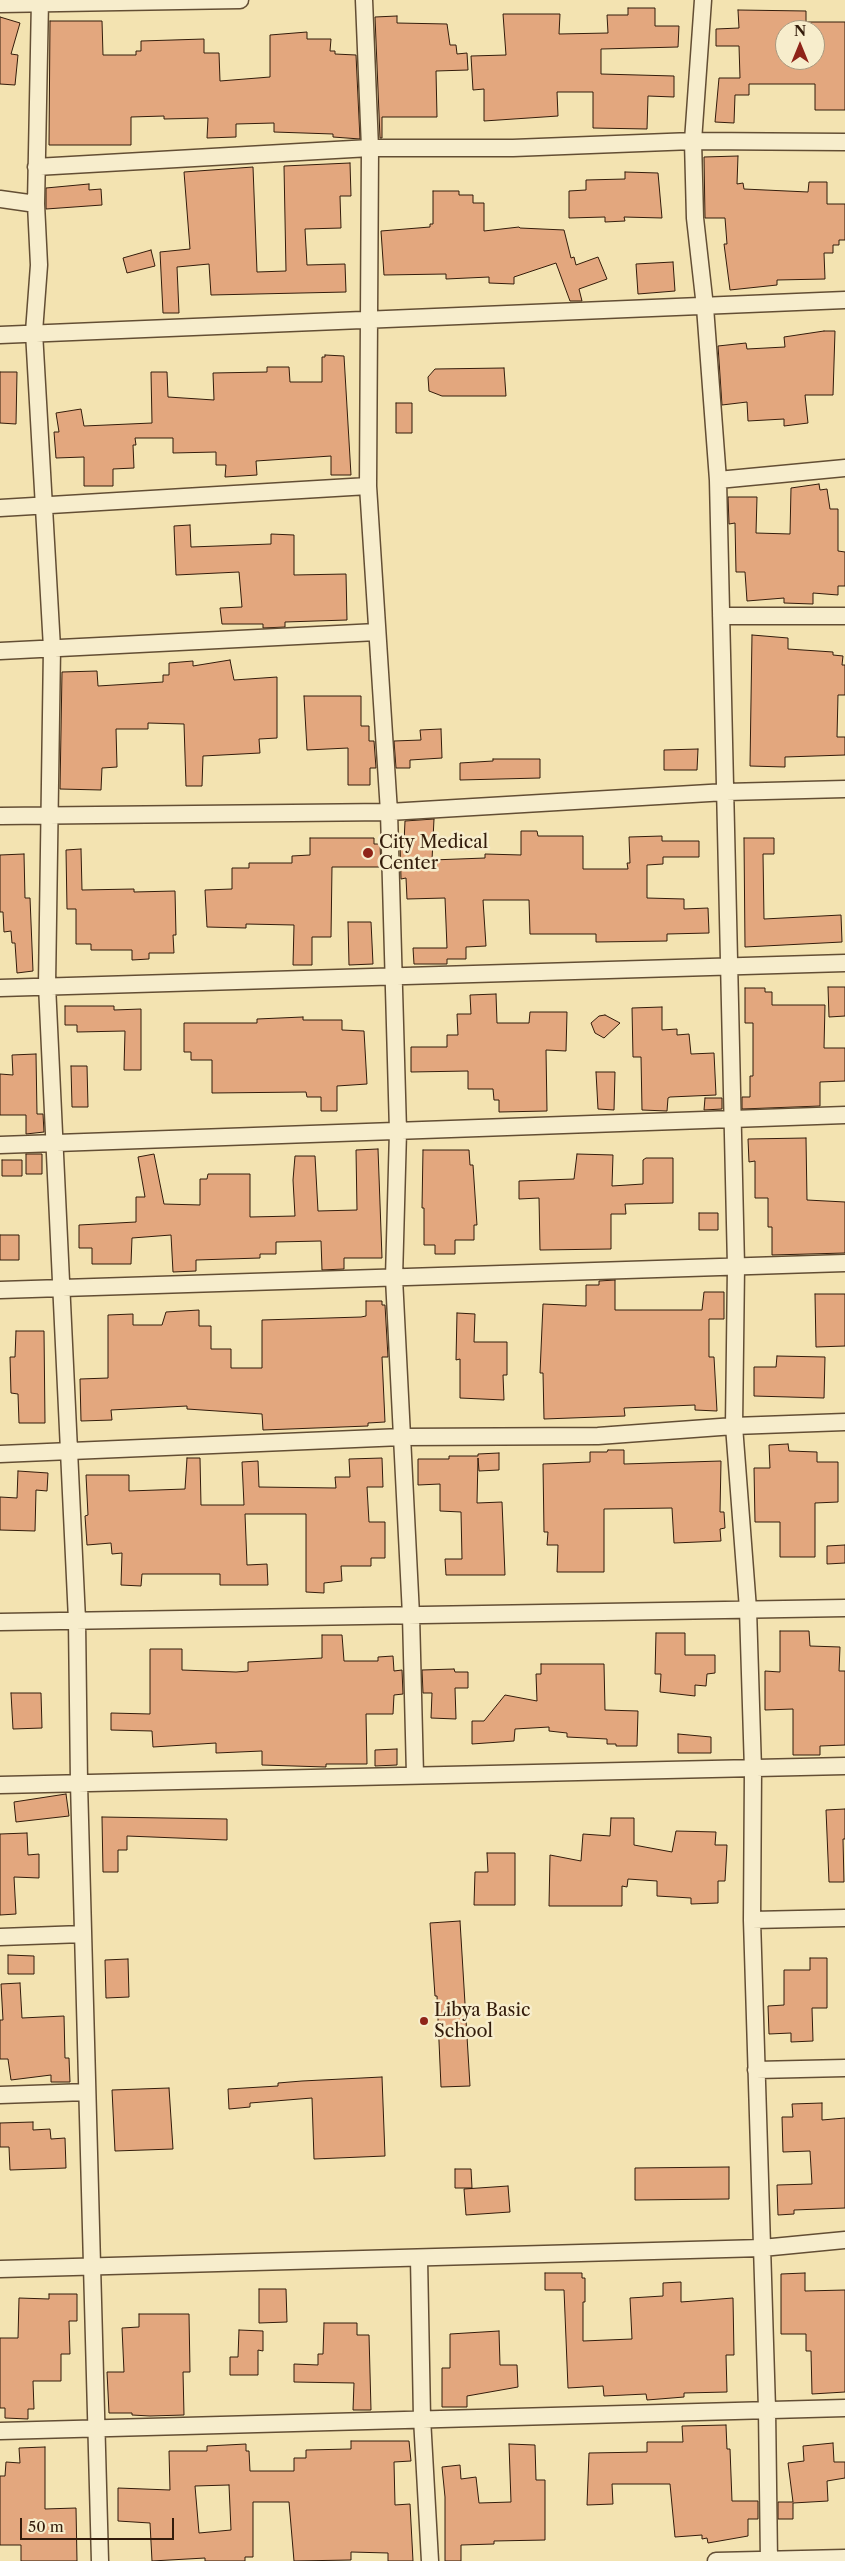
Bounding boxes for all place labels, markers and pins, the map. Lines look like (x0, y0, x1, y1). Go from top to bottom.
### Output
place label: City Medical Center (379, 832, 488, 874)
marker: City Medical Center (361, 846, 375, 860)
place label: Libya Basic School (434, 2000, 530, 2042)
marker: Libya Basic School (418, 2015, 430, 2027)

